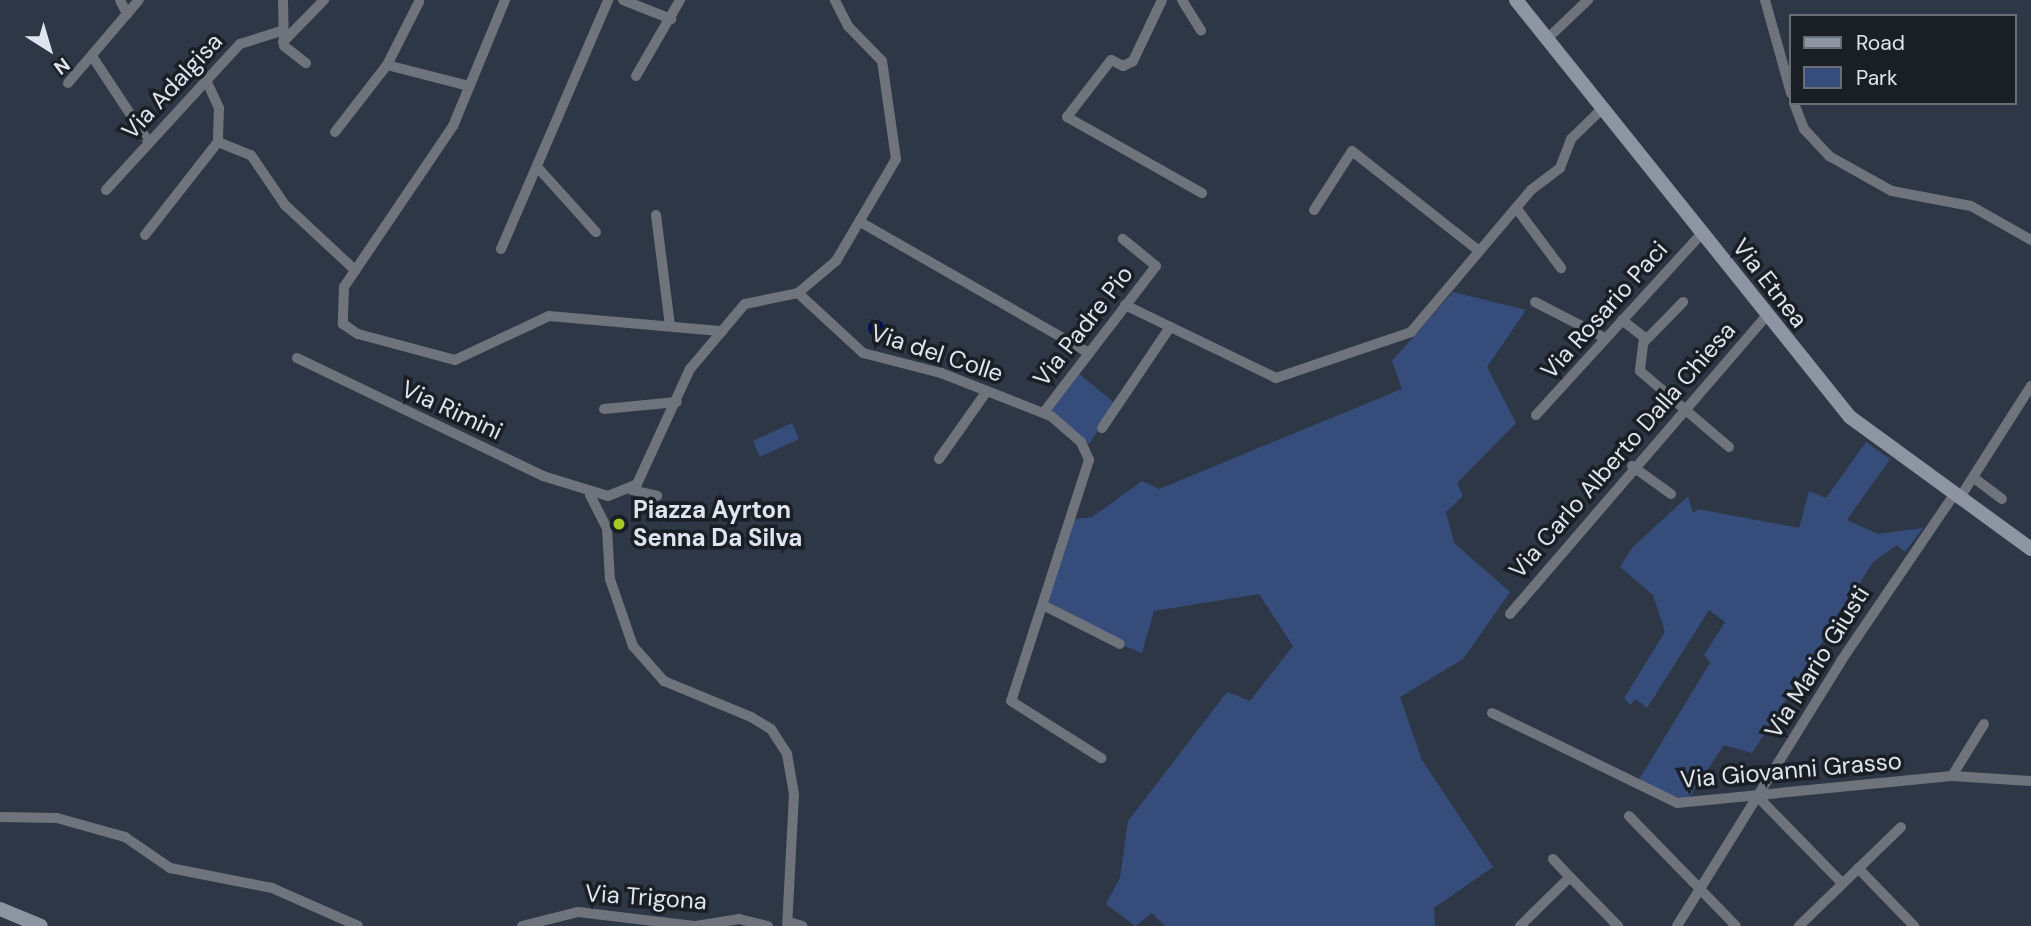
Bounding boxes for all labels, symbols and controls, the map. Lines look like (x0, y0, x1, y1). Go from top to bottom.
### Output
north arrow (14, 14, 84, 84)
legend (1790, 14, 2017, 105)
street label: Via Adalgisa (116, 27, 228, 145)
text: Road (1856, 29, 1905, 57)
text: N (49, 52, 75, 80)
text: Park (1856, 64, 1897, 92)
street label: Via Etnea (1726, 233, 1814, 333)
street label: Via Rosario Paci (1535, 235, 1673, 385)
street label: Via Padre Pio (1027, 260, 1139, 392)
street label: Via Carlo Alberto Dalla Chiesa (1503, 316, 1741, 584)
street label: Via del Colle (867, 318, 1007, 388)
street label: Via Rimini (397, 374, 507, 446)
place label: Piazza Ayrton Senna Da Silva (633, 496, 802, 552)
marker: Piazza Ayrton Senna Da Silva (611, 516, 627, 532)
street label: Via Mario Giusti (1759, 581, 1875, 743)
street label: Via Giovanni Grasso (1679, 746, 1903, 794)
street label: Via Trigona (584, 878, 708, 916)

